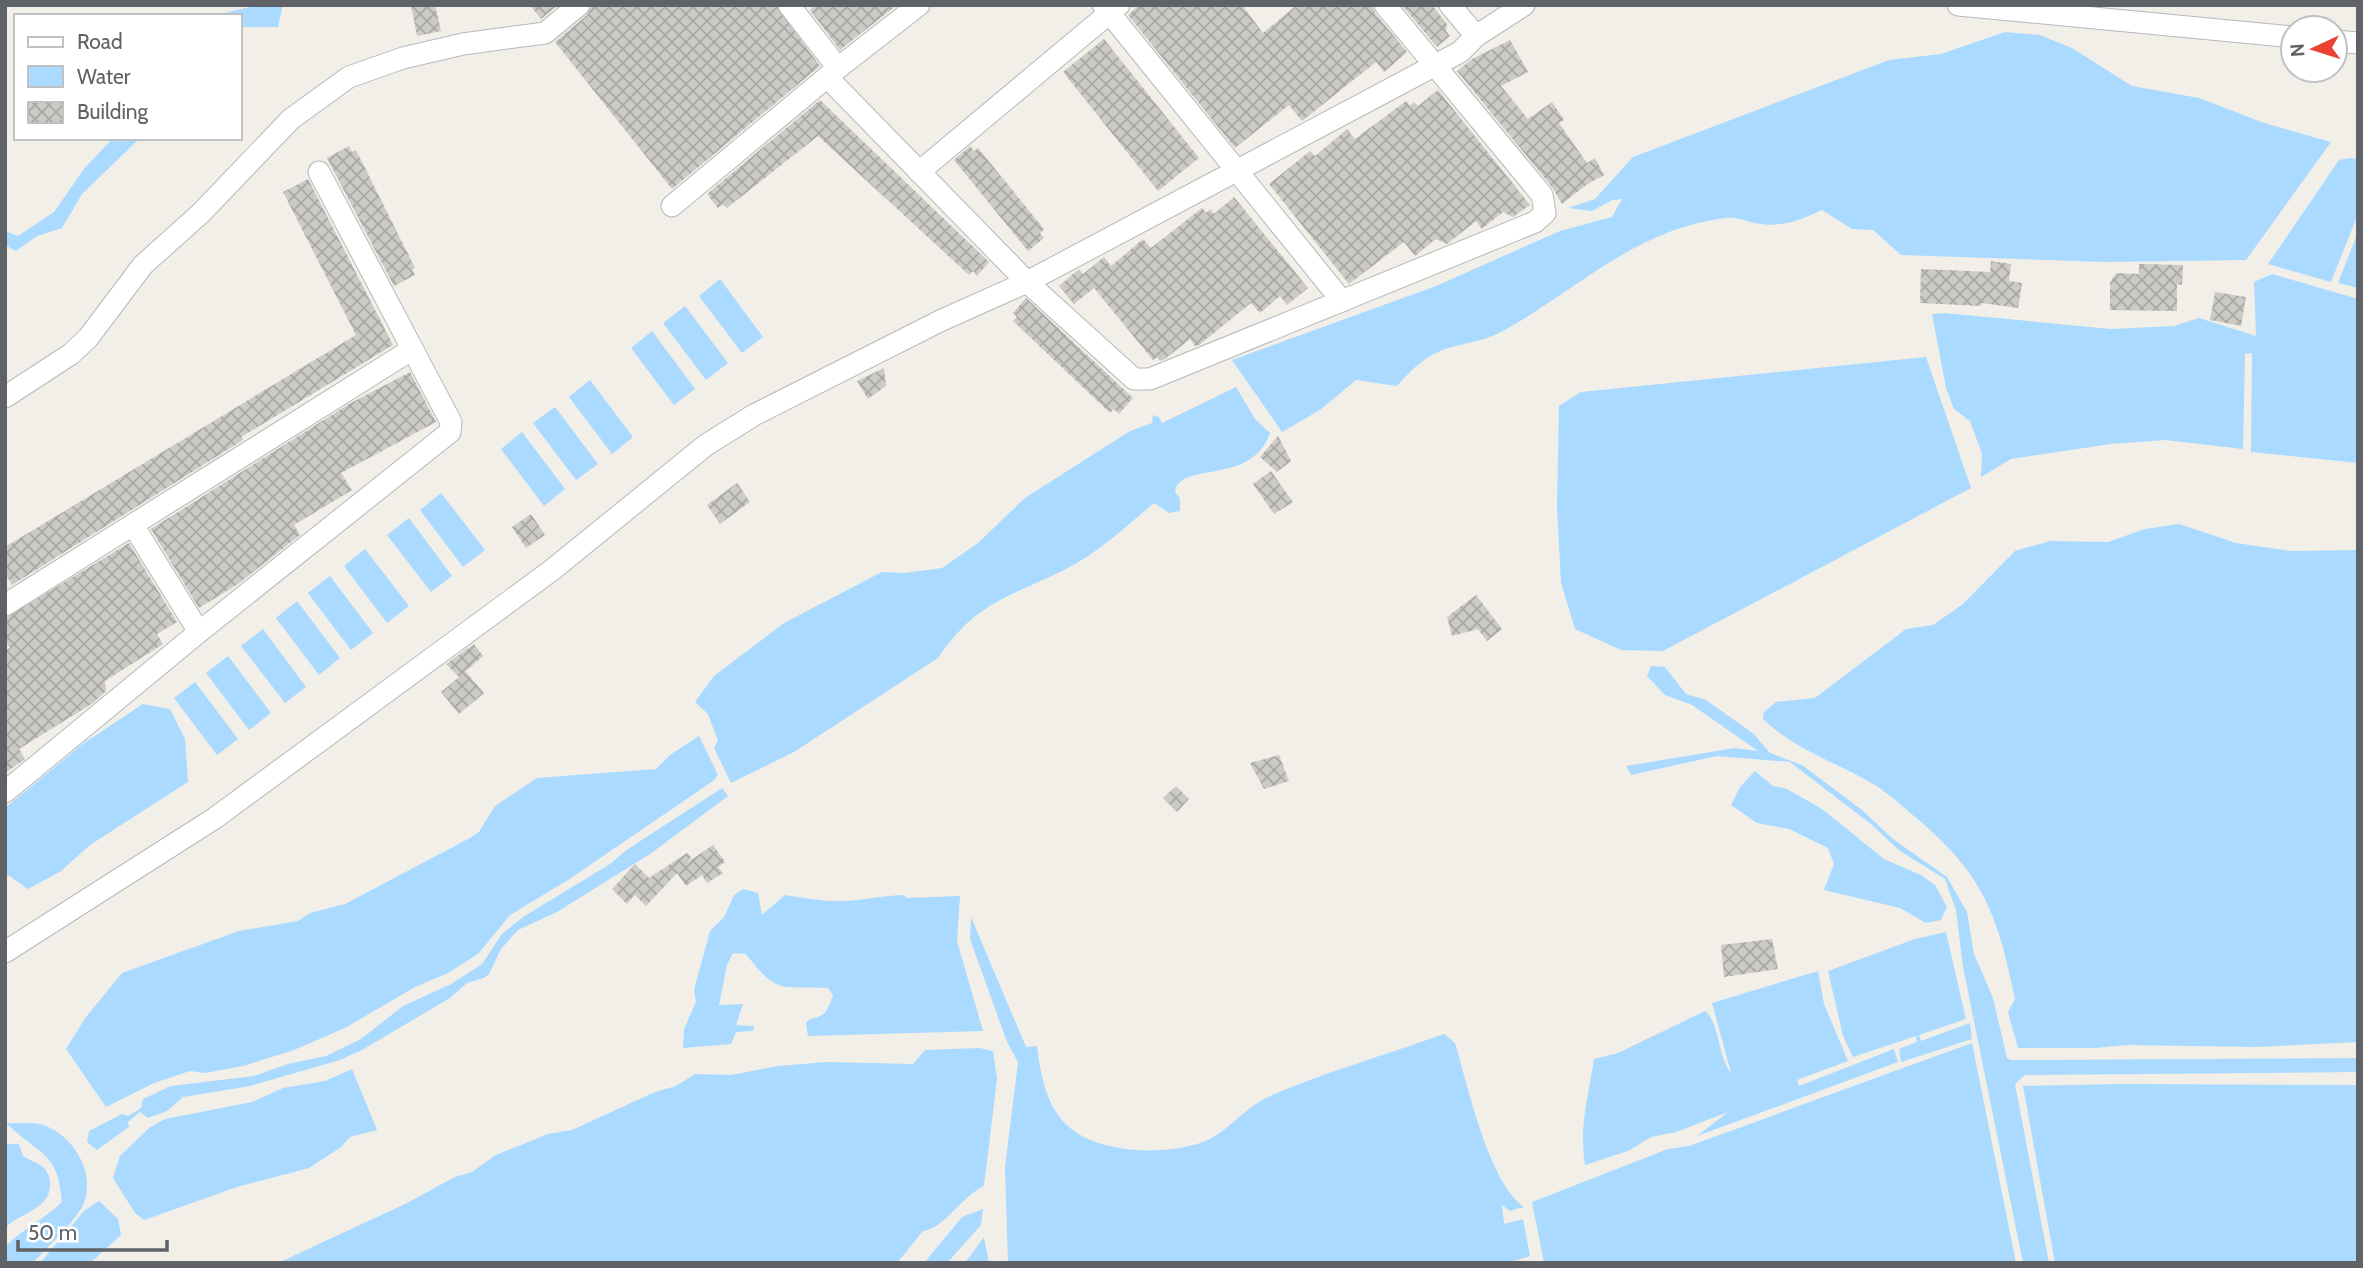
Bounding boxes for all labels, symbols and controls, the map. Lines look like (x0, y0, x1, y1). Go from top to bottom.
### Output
legend (14, 14, 242, 140)
north arrow (2279, 14, 2349, 84)
text: Road (77, 29, 123, 54)
text: N (2286, 43, 2309, 58)
text: Water (77, 64, 131, 89)
text: Building (77, 99, 149, 124)
scale bar (18, 1208, 166, 1252)
text: 50 m (28, 1220, 77, 1245)

